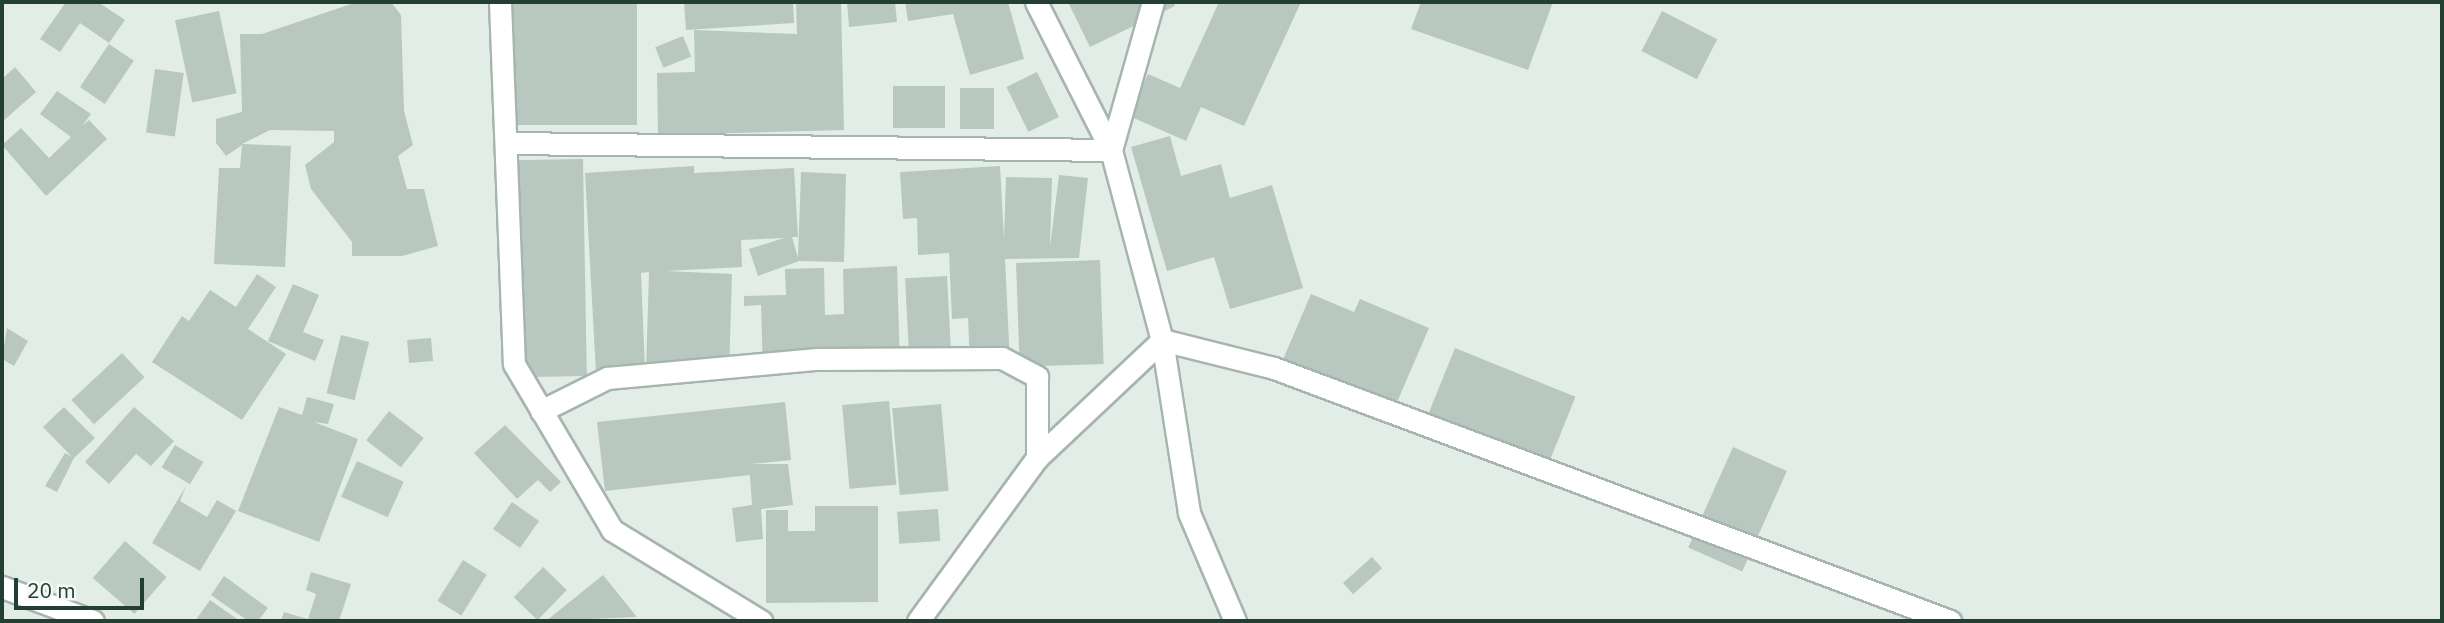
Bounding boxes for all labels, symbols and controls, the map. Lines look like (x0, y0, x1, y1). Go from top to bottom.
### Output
scale bar (18, 564, 147, 608)
text: 20 m (27, 576, 76, 604)

